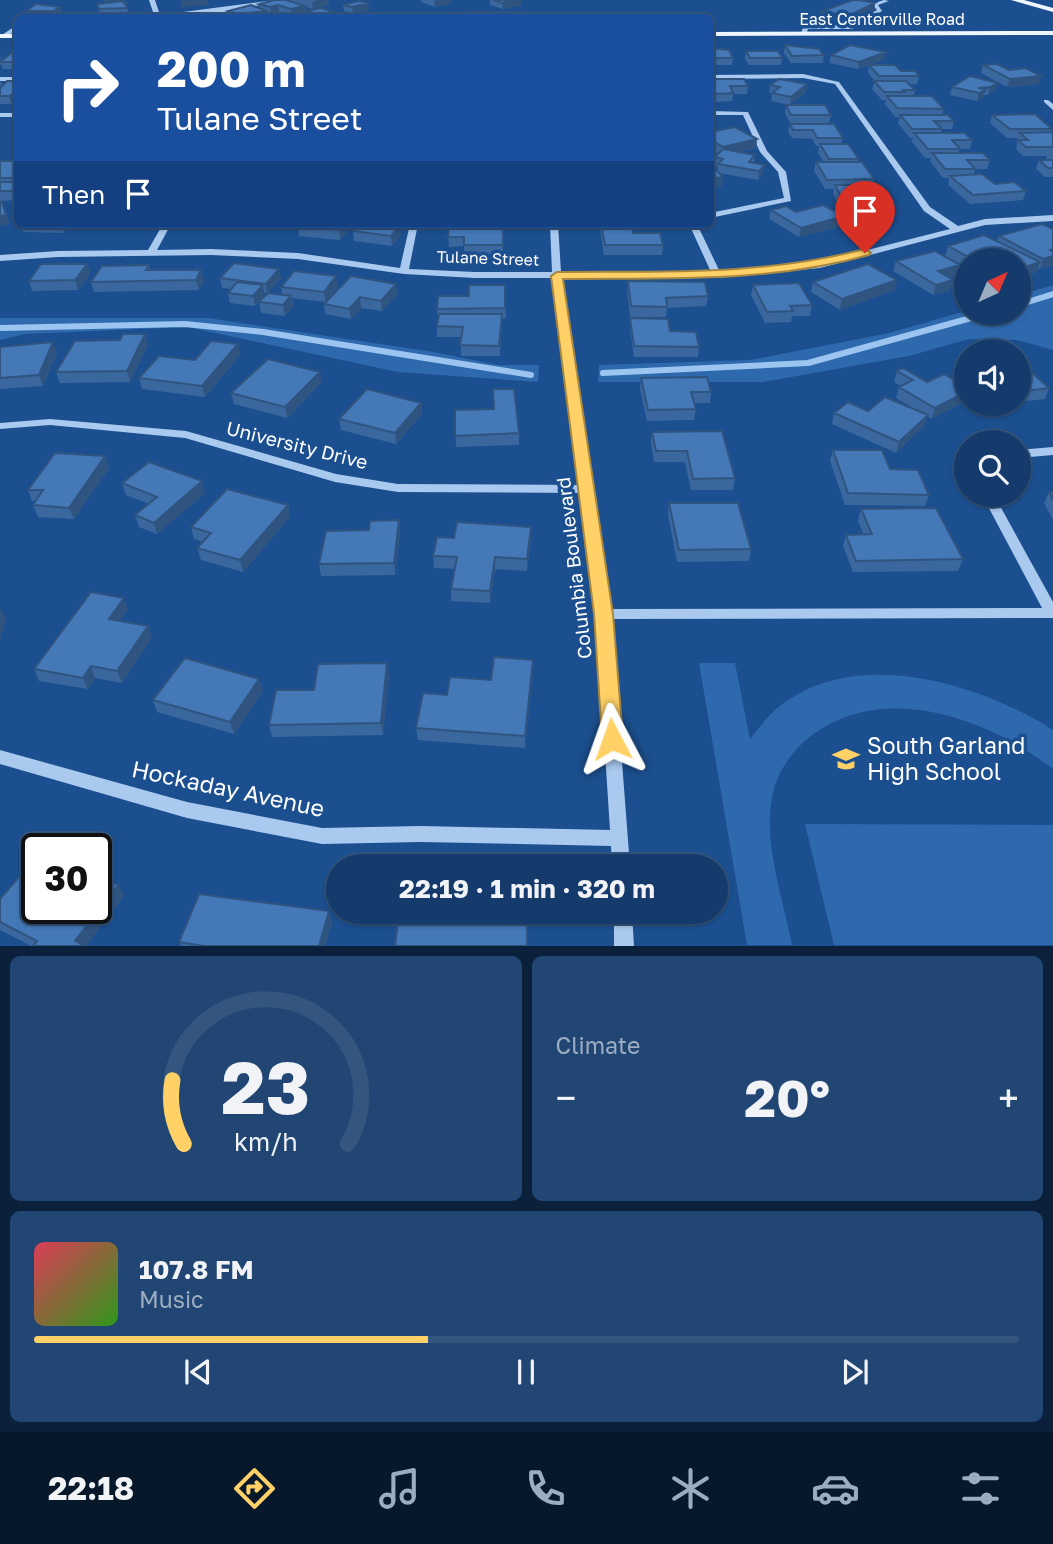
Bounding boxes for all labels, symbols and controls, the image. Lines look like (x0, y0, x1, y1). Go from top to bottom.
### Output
street label: East Centerville Road (799, 9, 965, 29)
text: 200 m (157, 39, 306, 98)
icon: right (42, 42, 133, 133)
text: Tulane Street (157, 99, 363, 137)
icon: arrive (119, 175, 157, 213)
text: Then (42, 179, 105, 210)
pin (835, 181, 895, 253)
icon: arrive (846, 192, 884, 230)
street label: Tulane Street (436, 246, 540, 270)
north arrow (954, 248, 1031, 326)
map controls (954, 248, 1031, 507)
button: sound (954, 339, 1031, 416)
street label: University Drive (224, 416, 370, 473)
button: search (954, 430, 1031, 507)
street label: Columbia Boulevard (551, 476, 596, 660)
position arrow (575, 702, 649, 776)
place label: South Garland High School (867, 731, 1025, 785)
school or university icon: South Garland High School (831, 744, 861, 774)
street label: Hockaday Avenue (129, 754, 327, 822)
speed limit sign: 30 (21, 833, 112, 924)
text: 22:19 · 1 min · 320 m (399, 873, 655, 904)
text: Climate (556, 1031, 640, 1059)
text: 23 (221, 1044, 310, 1131)
text: 20° (744, 1066, 830, 1128)
text: − (556, 1075, 576, 1120)
text: + (998, 1075, 1019, 1120)
text: km/h (234, 1126, 298, 1157)
text: 107.8 FM (139, 1254, 254, 1285)
text: Music (139, 1285, 204, 1313)
icon: previous (179, 1353, 217, 1391)
icon: pause (507, 1353, 545, 1391)
icon: next (836, 1353, 874, 1391)
icon: directions (230, 1464, 279, 1513)
icon: music (375, 1464, 424, 1513)
icon: phone (521, 1464, 570, 1513)
icon: climate (666, 1464, 715, 1513)
icon: car (811, 1464, 860, 1513)
icon: filters (956, 1464, 1005, 1513)
text: 22:18 (48, 1469, 134, 1507)

